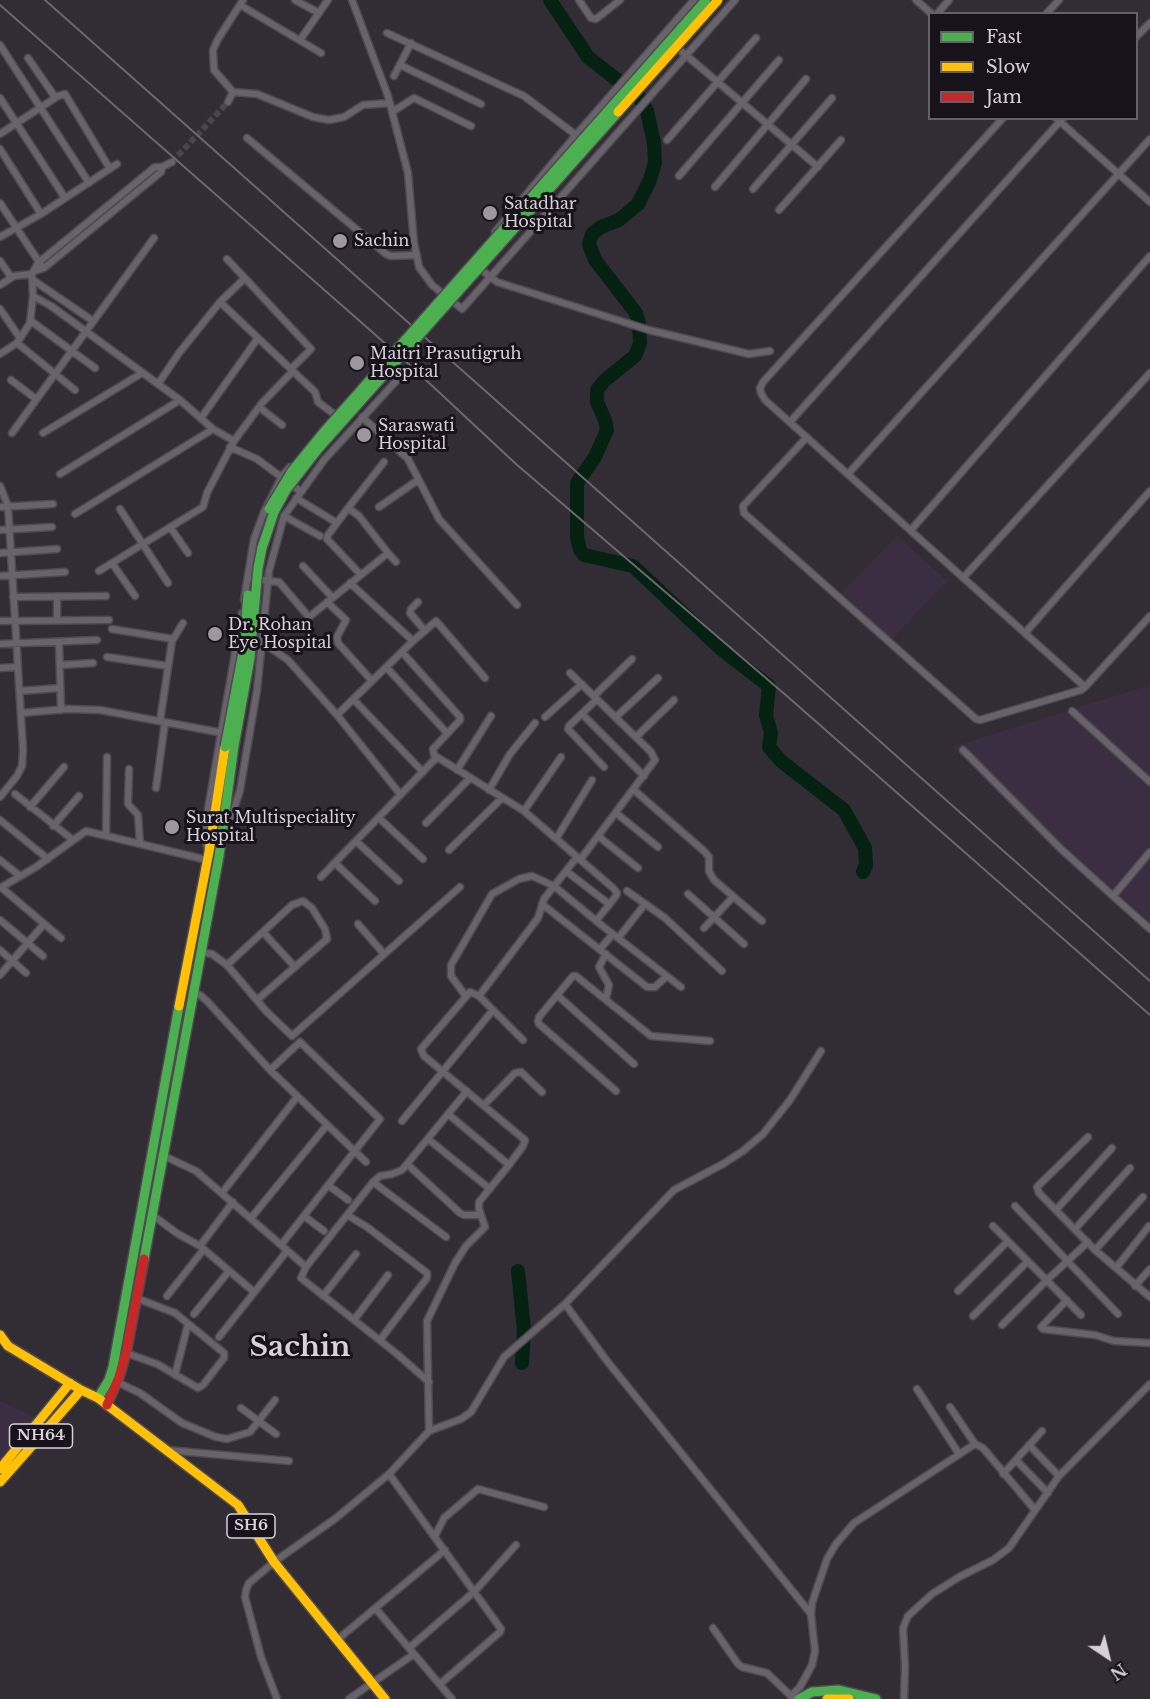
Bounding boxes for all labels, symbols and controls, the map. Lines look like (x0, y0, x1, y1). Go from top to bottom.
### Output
legend (928, 12, 1138, 120)
text: Fast (986, 26, 1022, 48)
text: Slow (986, 56, 1030, 78)
text: Jam (986, 86, 1022, 108)
place label: Satadhar Hospital (504, 194, 576, 232)
marker: Satadhar Hospital (481, 204, 499, 222)
place label: Sachin (354, 231, 409, 251)
marker: Sachin (331, 232, 349, 250)
place label: Maitri Prasutigruh Hospital (370, 344, 521, 382)
marker: Maitri Prasutigruh Hospital (348, 354, 366, 372)
place label: Saraswati Hospital (378, 416, 455, 454)
marker: Saraswati Hospital (355, 426, 373, 444)
place label: Dr. Rohan Eye Hospital (228, 615, 331, 653)
marker: Dr. Rohan Eye Hospital (206, 625, 224, 643)
place label: Surat Multispeciality Hospital (186, 808, 356, 846)
marker: Surat Multispeciality Hospital (163, 818, 181, 836)
district label: Sachin (250, 1331, 350, 1365)
road number: NH64 (9, 1424, 72, 1448)
road number: SH6 (227, 1514, 275, 1538)
north arrow (1078, 1627, 1138, 1687)
text: N (1106, 1659, 1130, 1684)

